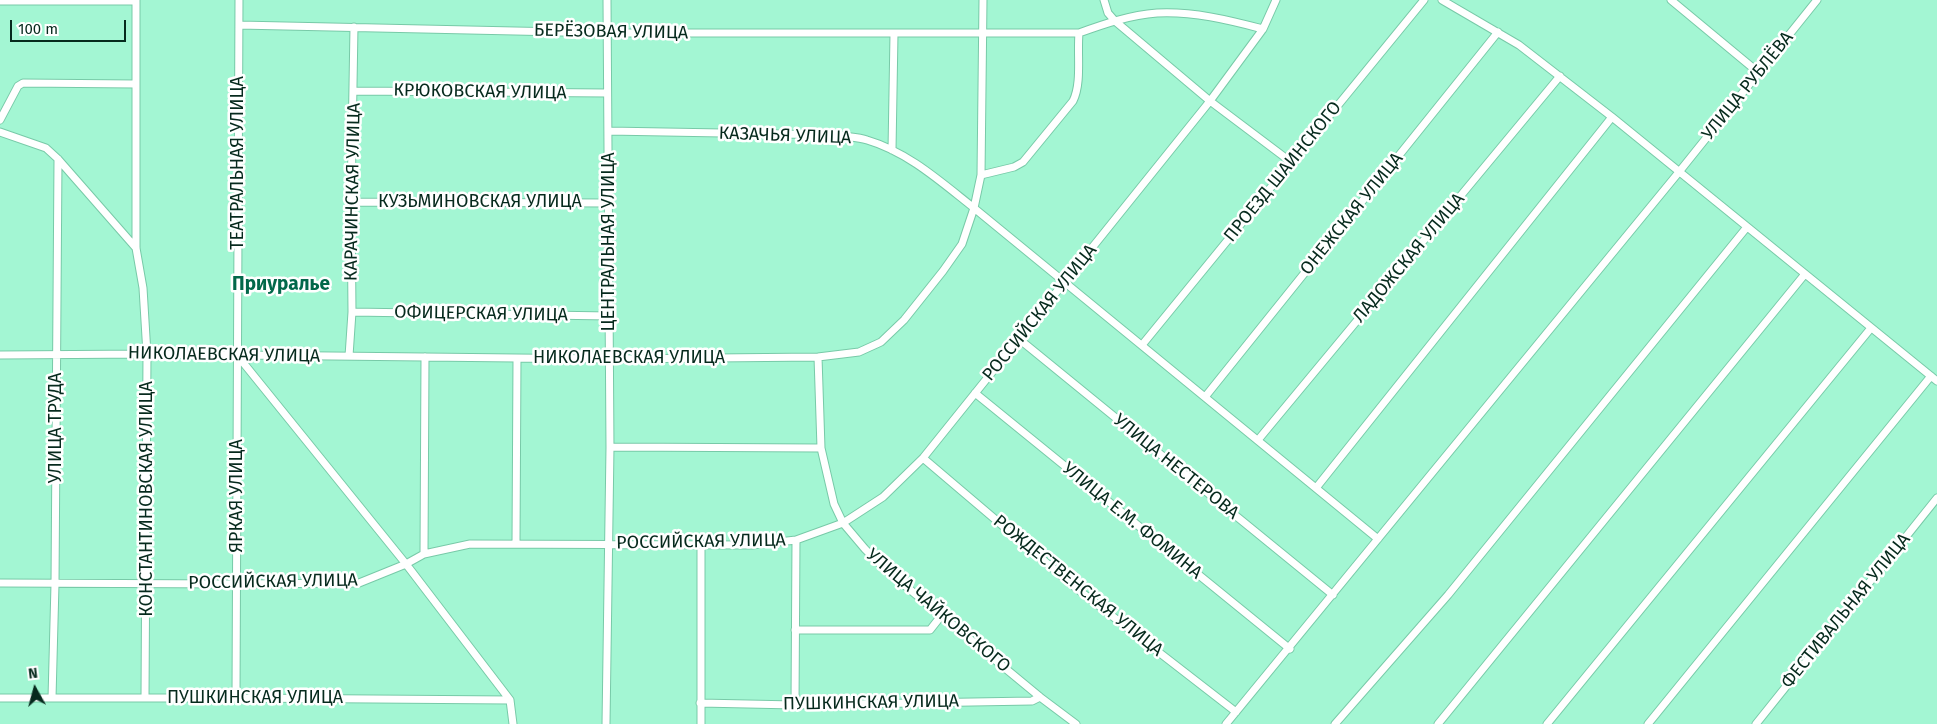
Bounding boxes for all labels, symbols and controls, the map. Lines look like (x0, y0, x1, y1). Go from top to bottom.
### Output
scale bar (12, 10, 129, 42)
text: 100 m (18, 20, 58, 38)
street label: БЕРЁЗОВАЯ УЛИЦА (534, 20, 688, 44)
street label: УЛИЦА РУБЛЁВА (1698, 27, 1798, 145)
street label: ТЕАТРАЛЬНАЯ УЛИЦА (227, 76, 249, 250)
street label: КРЮКОВСКАЯ УЛИЦА (393, 80, 567, 104)
street label: ПРОЕЗД ШАИНСКОГО (1220, 97, 1346, 247)
street label: КАРАЧИНСКАЯ УЛИЦА (341, 103, 365, 281)
street label: КАЗАЧЬЯ УЛИЦА (718, 123, 852, 149)
street label: ОНЕЖСКАЯ УЛИЦА (1296, 148, 1408, 280)
street label: ЦЕНТРАЛЬНАЯ УЛИЦА (598, 152, 620, 332)
street label: ЛАДОЖСКАЯ УЛИЦА (1349, 189, 1469, 327)
street label: КУЗЬМИНОВСКАЯ УЛИЦА (378, 191, 582, 213)
street label: РОССИЙСКАЯ УЛИЦА (978, 240, 1102, 386)
district label: Приуралье (232, 274, 330, 296)
street label: ОФИЦЕРСКАЯ УЛИЦА (394, 302, 568, 326)
street label: НИКОЛАЕВСКАЯ УЛИЦА (128, 343, 320, 367)
street label: НИКОЛАЕВСКАЯ УЛИЦА (533, 347, 725, 369)
street label: УЛИЦА ТРУДА (45, 373, 67, 483)
street label: КОНСТАНТИНОВСКАЯ УЛИЦА (136, 381, 158, 617)
street label: УЛИЦА НЕСТЕРОВА (1109, 410, 1243, 524)
street label: ЯРКАЯ УЛИЦА (226, 439, 248, 553)
street label: УЛИЦА Е.М. ФОМИНА (1058, 458, 1206, 584)
street label: РОЖДЕСТВЕНСКАЯ УЛИЦА (989, 511, 1167, 661)
street label: ФЕСТИВАЛЬНАЯ УЛИЦА (1777, 529, 1915, 693)
street label: РОССИЙСКАЯ УЛИЦА (616, 530, 786, 554)
street label: УЛИЦА ЧАЙКОВСКОГО (862, 544, 1014, 678)
street label: РОССИЙСКАЯ УЛИЦА (188, 570, 358, 594)
north arrow (10, 664, 60, 714)
text: N (27, 665, 39, 683)
street label: ПУШКИНСКАЯ УЛИЦА (167, 687, 343, 709)
street label: ПУШКИНСКАЯ УЛИЦА (783, 691, 959, 715)

